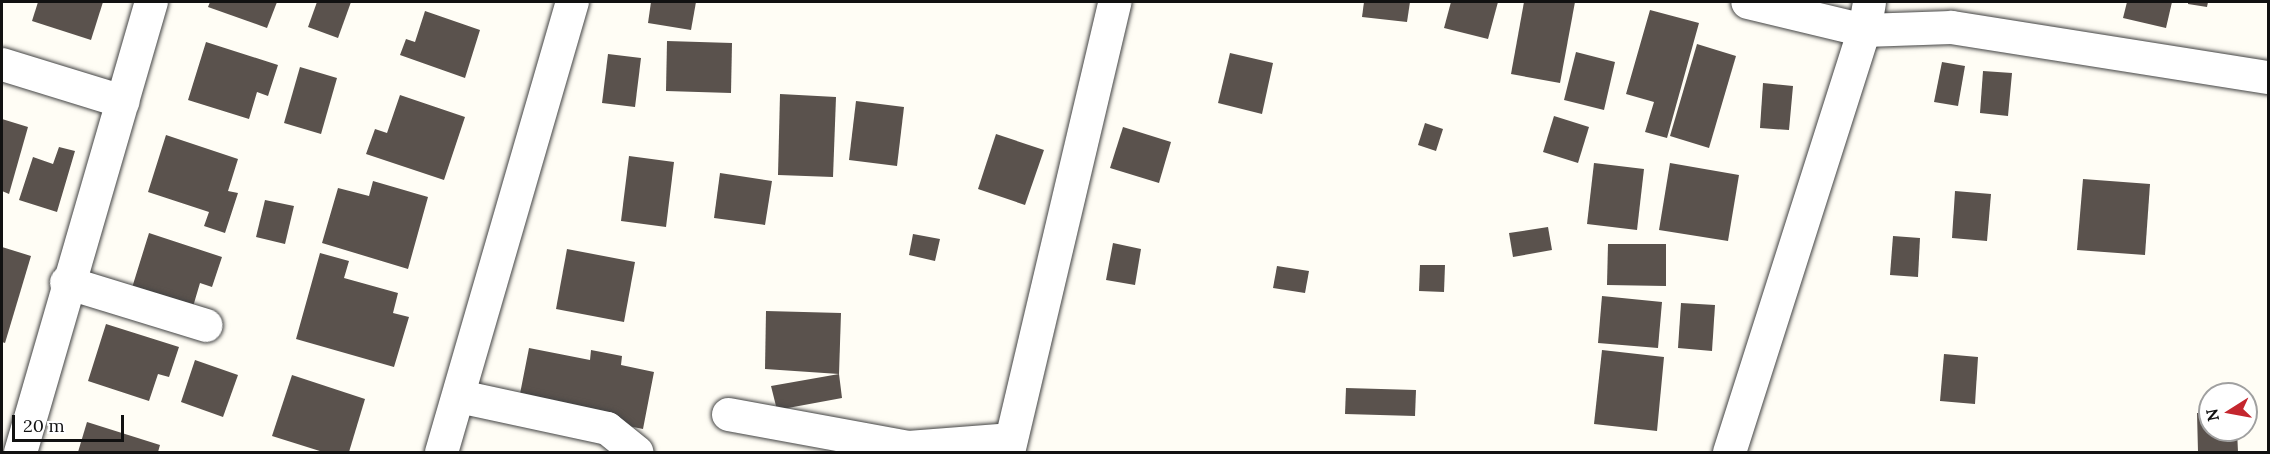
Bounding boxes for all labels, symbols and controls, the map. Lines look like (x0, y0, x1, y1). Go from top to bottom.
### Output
north arrow (2198, 382, 2258, 442)
scale bar (15, 403, 128, 441)
text: N (2201, 407, 2223, 423)
text: 20 m (23, 414, 65, 437)

